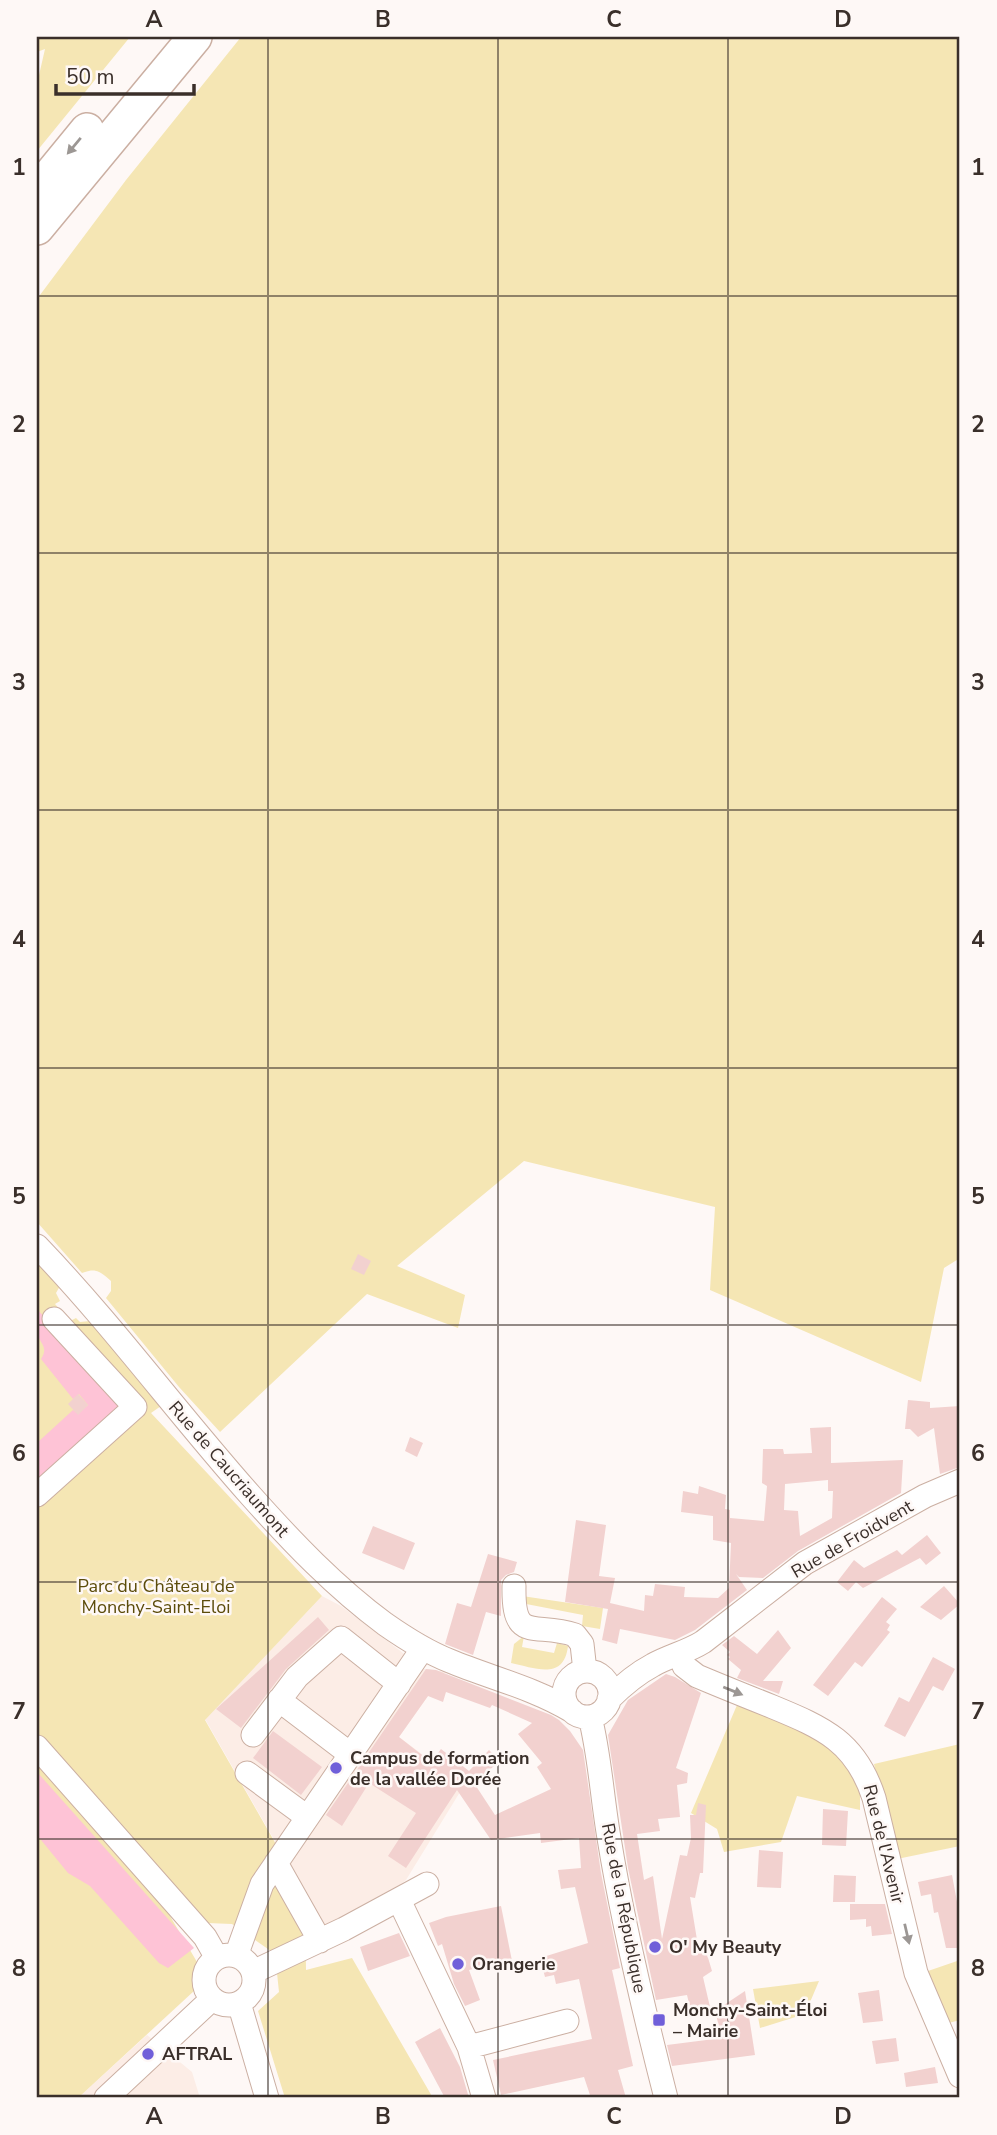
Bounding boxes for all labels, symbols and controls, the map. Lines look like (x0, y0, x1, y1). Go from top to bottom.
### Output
text: A (145, 4, 163, 35)
text: B (375, 4, 391, 35)
text: C (606, 4, 622, 35)
text: D (834, 4, 852, 35)
scale bar (56, 52, 194, 96)
text: 50 m (66, 63, 115, 91)
one-way arrow (67, 136, 82, 154)
text: 1 (12, 152, 26, 183)
text: 1 (971, 152, 985, 183)
text: 2 (12, 409, 26, 440)
text: 2 (971, 409, 985, 440)
text: 3 (12, 667, 26, 698)
text: 3 (971, 667, 985, 698)
text: 4 (12, 924, 26, 955)
text: 4 (971, 924, 985, 955)
text: 5 (12, 1181, 26, 1212)
text: 5 (971, 1181, 985, 1212)
street label: Rue de Caucriaumont (163, 1396, 295, 1543)
text: 6 (12, 1438, 26, 1469)
text: 6 (971, 1438, 985, 1469)
street label: Rue de Froidvent (787, 1494, 918, 1584)
park label: Parc du Château de Monchy-Saint-Eloi (77, 1574, 235, 1619)
one-way arrow (723, 1686, 744, 1697)
text: 7 (12, 1696, 26, 1727)
text: 7 (971, 1696, 985, 1727)
place label: Campus de formation de la vallée Dorée (350, 1746, 530, 1791)
marker: Campus de formation de la vallée Dorée (328, 1760, 344, 1776)
street label: Rue de l'Avenir (858, 1782, 911, 1907)
street label: Rue de la République (596, 1821, 652, 1995)
one-way arrow (901, 1923, 912, 1945)
place label: O' My Beauty (669, 1935, 782, 1959)
marker: O' My Beauty (647, 1939, 663, 1955)
place label: Orangerie (472, 1952, 556, 1976)
text: 8 (12, 1953, 26, 1984)
text: 8 (971, 1953, 985, 1984)
marker: Orangerie (450, 1956, 466, 1972)
place label: Monchy-Saint-Éloi – Mairie (673, 1998, 827, 2043)
marker: Monchy-Saint-Éloi – Mairie (651, 2012, 667, 2028)
place label: AFTRAL (162, 2042, 232, 2066)
marker: AFTRAL (140, 2046, 156, 2062)
text: A (145, 2101, 163, 2132)
text: B (375, 2101, 391, 2132)
text: C (606, 2101, 622, 2132)
text: D (834, 2101, 852, 2132)

